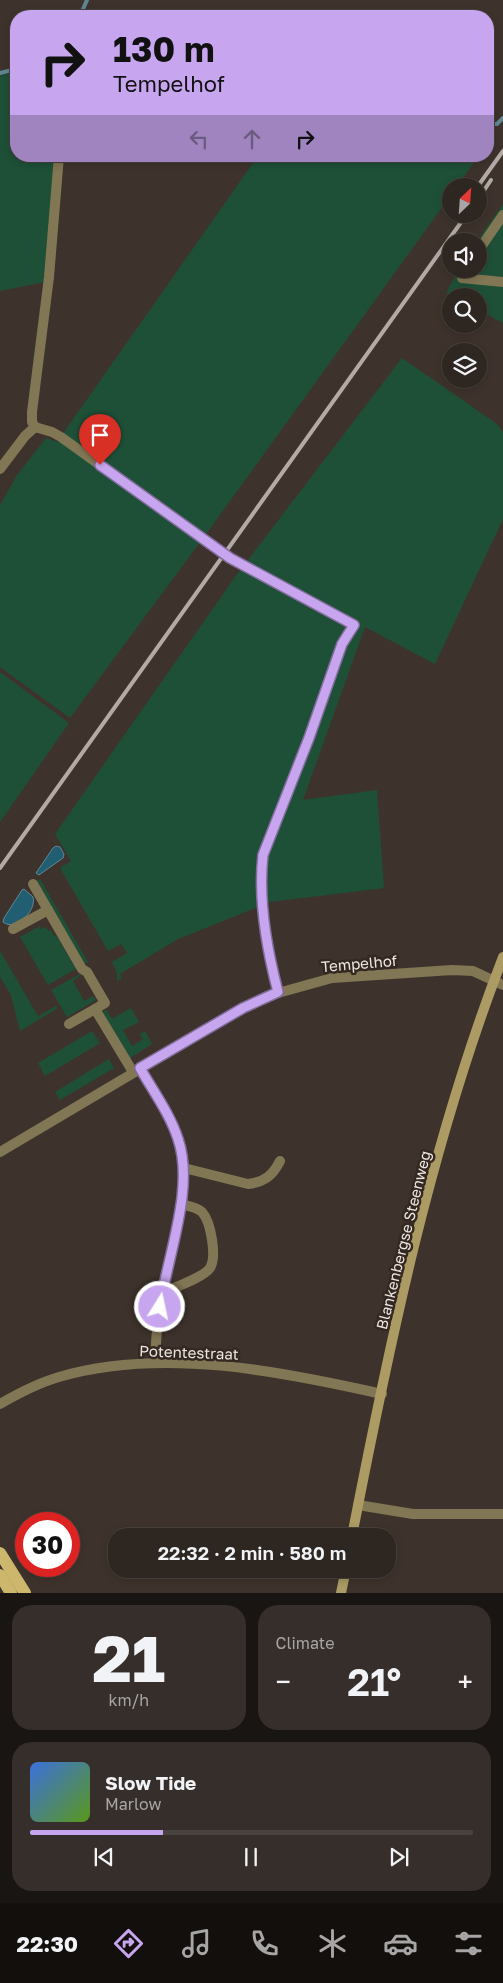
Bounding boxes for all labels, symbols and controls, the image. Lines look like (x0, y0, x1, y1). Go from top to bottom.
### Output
text: 130 m (113, 28, 215, 70)
icon: right (30, 30, 95, 95)
text: Tempelhof (113, 70, 225, 97)
icon: left (185, 125, 213, 153)
icon: ahead (238, 125, 266, 153)
icon: right (291, 125, 319, 153)
north arrow (442, 178, 488, 222)
map controls (442, 178, 487, 388)
button: sound (442, 233, 487, 278)
button: search (442, 288, 487, 333)
button: layers (442, 343, 487, 388)
pin (79, 414, 121, 465)
icon: arrive (86, 421, 114, 449)
street label: Tempelhof (320, 951, 398, 975)
street label: Blankenbergse Steenweg (372, 1149, 434, 1331)
position arrow (133, 1280, 185, 1332)
street label: Potentestraat (139, 1341, 239, 1363)
speed limit sign: 30 (15, 1512, 80, 1577)
text: 22:32 · 2 min · 580 m (158, 1541, 346, 1564)
text: 21 (92, 1618, 165, 1696)
text: Climate (276, 1633, 335, 1653)
text: 21° (347, 1659, 401, 1704)
text: − (276, 1665, 291, 1698)
text: + (458, 1665, 473, 1698)
text: km/h (108, 1690, 149, 1710)
text: Slow Tide (105, 1771, 196, 1794)
text: Marlow (105, 1794, 161, 1814)
icon: previous (90, 1843, 118, 1871)
icon: pause (237, 1843, 265, 1871)
icon: next (385, 1843, 413, 1871)
icon: directions (111, 1926, 146, 1961)
icon: music (179, 1926, 214, 1961)
icon: phone (247, 1926, 282, 1961)
icon: climate (315, 1926, 350, 1961)
icon: car (383, 1926, 418, 1961)
icon: filters (451, 1926, 486, 1961)
text: 22:30 (17, 1930, 78, 1957)

